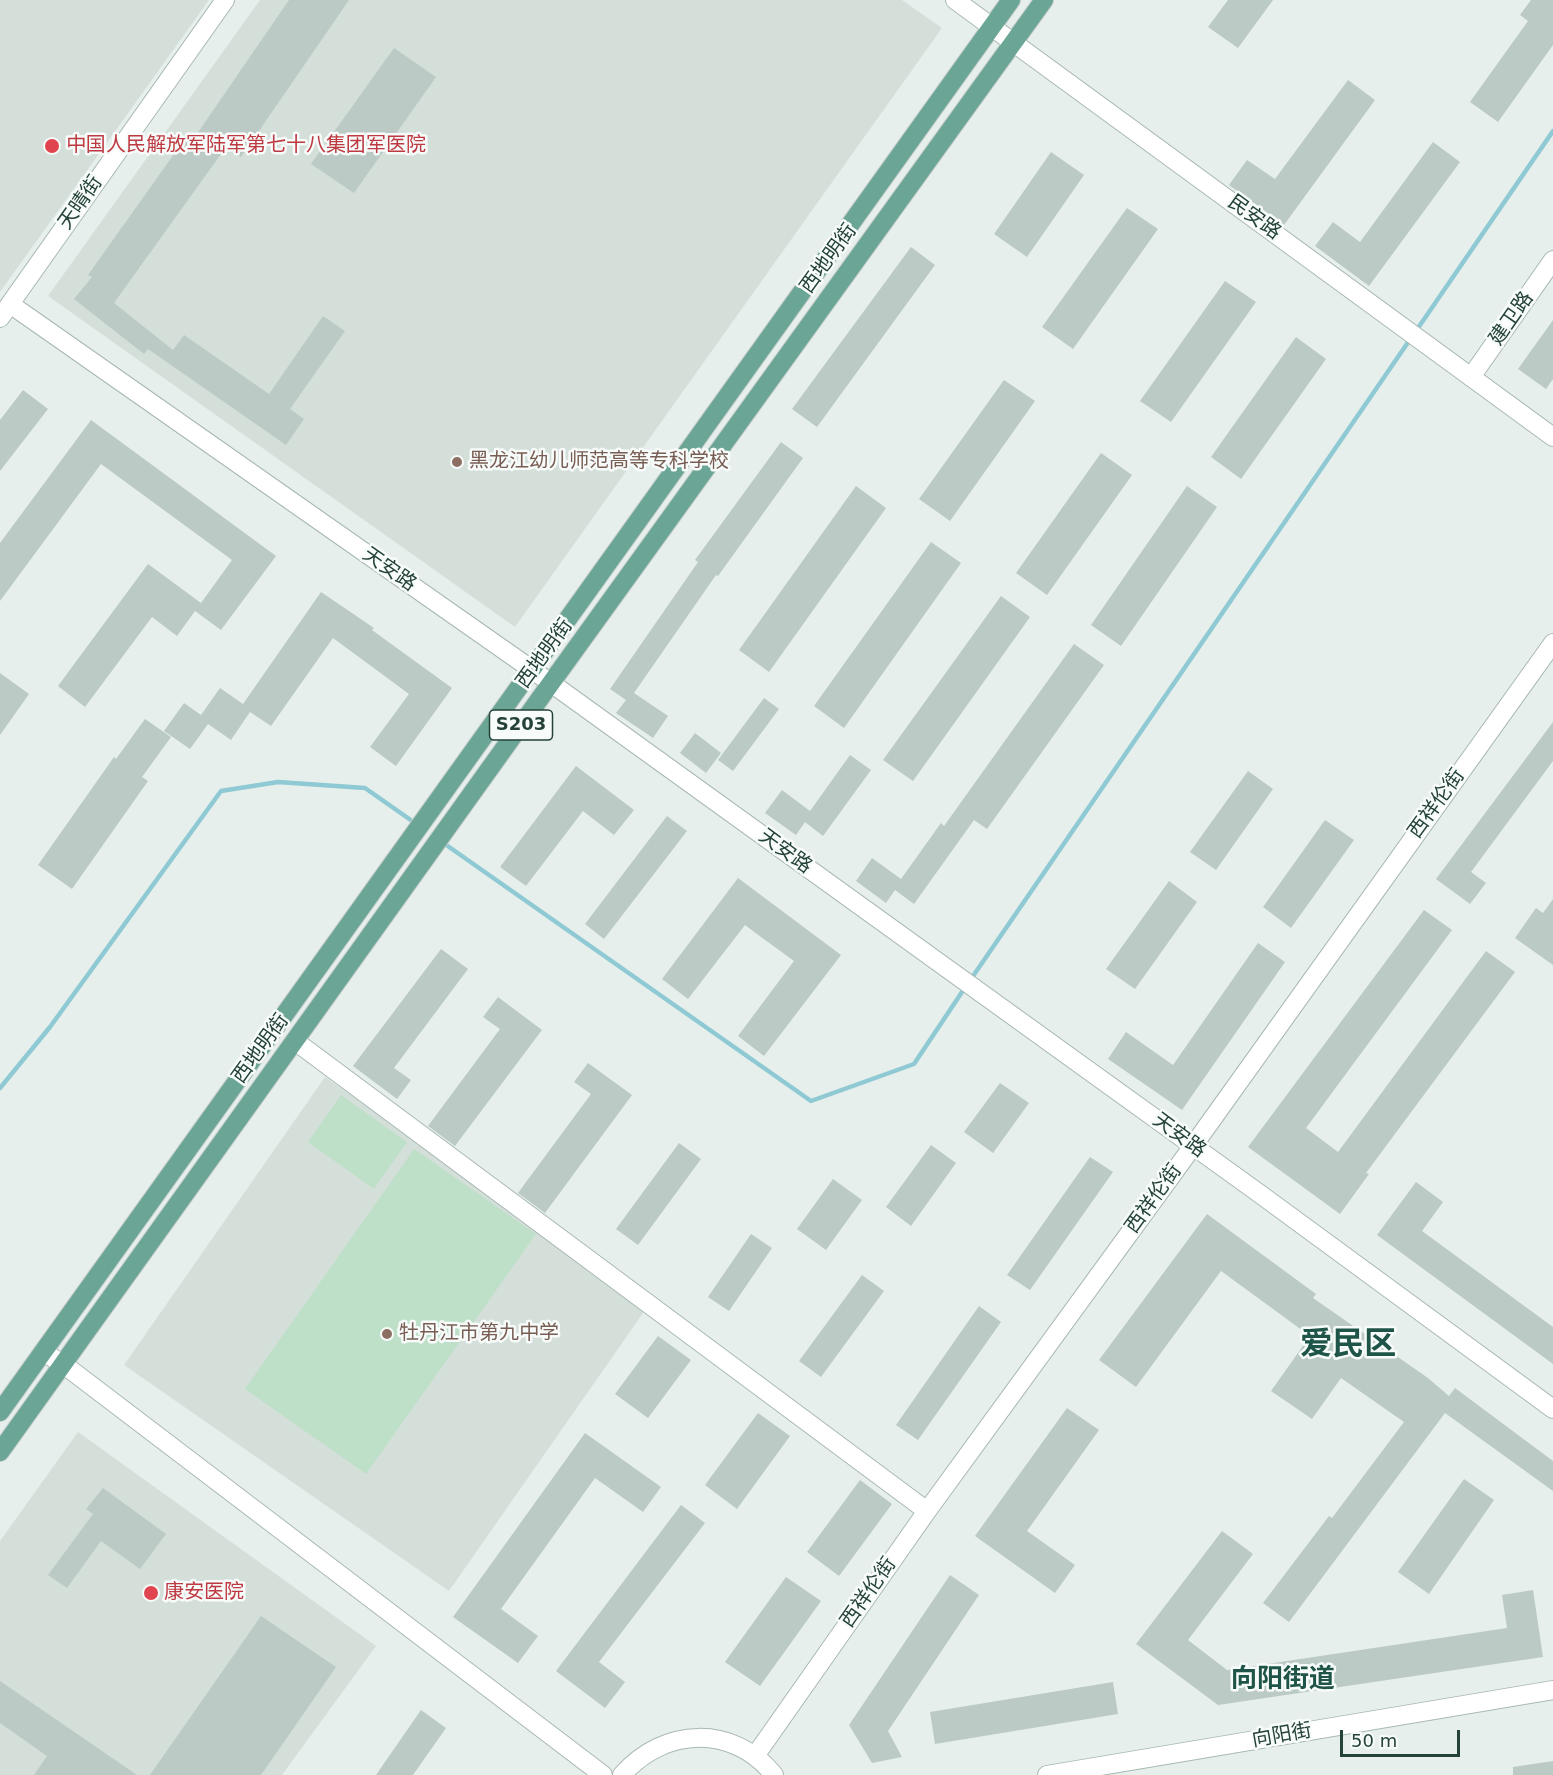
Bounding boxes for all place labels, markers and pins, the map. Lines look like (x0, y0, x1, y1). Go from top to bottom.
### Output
place label: 中国人民解放军陆军第七十八集团军医院 (66, 134, 426, 158)
marker: 中国人民解放军陆军第七十八集团军医院 (43, 137, 61, 155)
place label: 黑龙江幼儿师范高等专科学校 (469, 450, 729, 474)
marker: 黑龙江幼儿师范高等专科学校 (450, 455, 464, 469)
place label: 牡丹江市第九中学 (399, 1322, 559, 1346)
marker: 牡丹江市第九中学 (380, 1327, 394, 1341)
place label: 康安医院 (164, 1581, 244, 1605)
marker: 康安医院 (142, 1584, 160, 1602)

